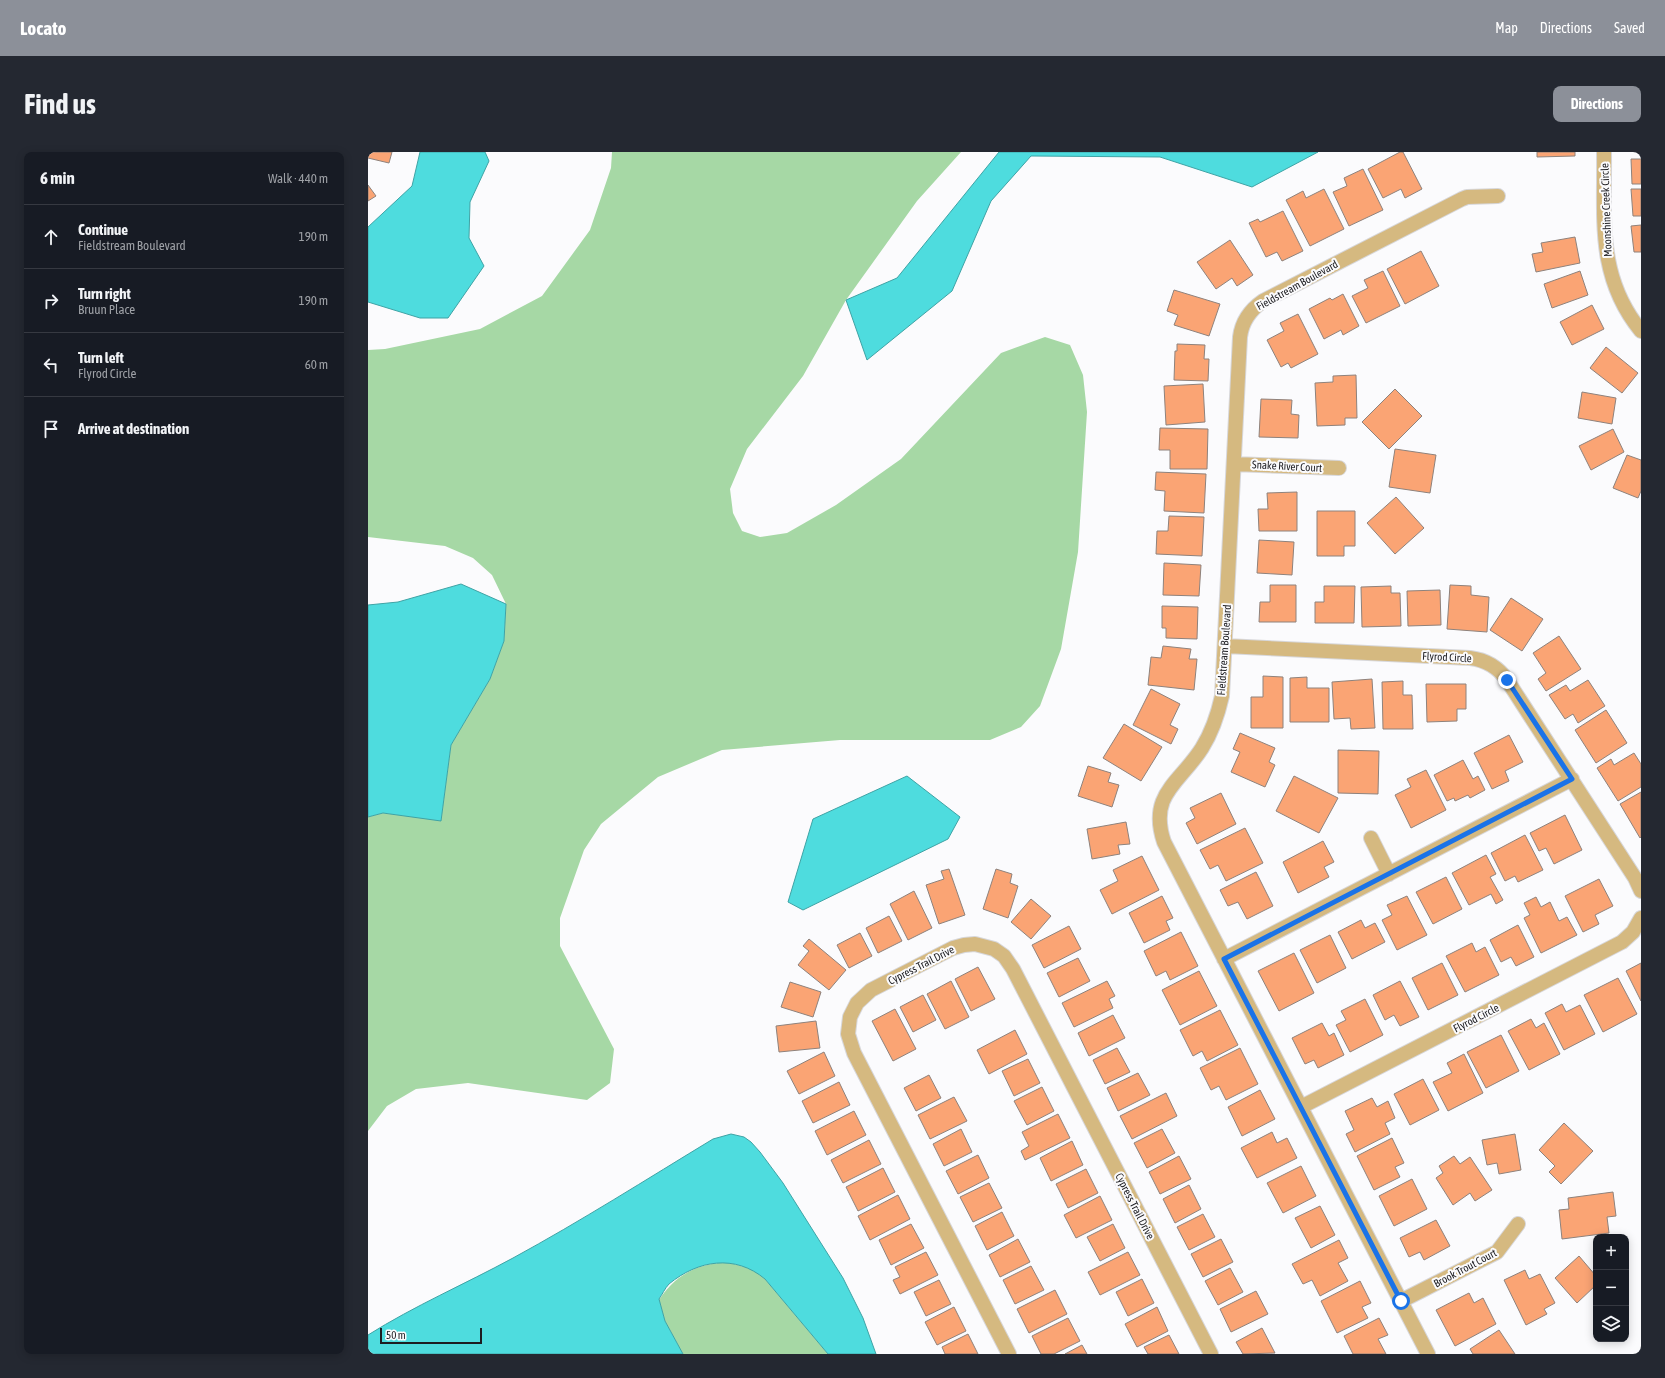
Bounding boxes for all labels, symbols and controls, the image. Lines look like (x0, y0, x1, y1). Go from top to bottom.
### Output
text: Locato (20, 17, 66, 39)
text: Map (1495, 20, 1518, 36)
text: Directions (1540, 20, 1592, 36)
text: Saved (1614, 20, 1645, 36)
button: Directions (1553, 86, 1641, 122)
text: Find us (24, 88, 96, 120)
street label: Moonshine Creek Circle (1598, 163, 1614, 257)
text: 6 min (40, 168, 75, 188)
text: Walk · 440 m (268, 171, 328, 186)
text: Continue (78, 221, 128, 238)
icon: ahead (40, 226, 62, 248)
text: 190 m (299, 229, 328, 244)
text: Fieldstream Boulevard (78, 238, 186, 253)
street label: Fieldstream Boulevard (1254, 258, 1340, 312)
text: Turn right (78, 285, 131, 302)
icon: right (40, 290, 62, 312)
text: 190 m (299, 293, 328, 308)
text: Bruun Place (78, 302, 135, 317)
text: Turn left (78, 349, 124, 366)
icon: left (40, 354, 62, 376)
text: 60 m (305, 357, 328, 372)
text: Flyrod Circle (78, 366, 137, 381)
icon: arrive (40, 418, 62, 440)
text: Arrive at destination (78, 420, 189, 437)
street label: Snake River Court (1252, 458, 1322, 474)
street label: Fieldstream Boulevard (1215, 604, 1233, 696)
street label: Flyrod Circle (1422, 650, 1472, 664)
route end (1498, 671, 1516, 689)
street label: Cypress Trail Drive (886, 943, 956, 987)
street label: Flyrod Circle (1451, 1001, 1501, 1035)
street label: Cypress Trail Drive (1113, 1171, 1157, 1241)
map controls (1593, 1234, 1629, 1342)
button: + (1593, 1234, 1629, 1270)
street label: Brook Trout Court (1432, 1246, 1498, 1290)
button: − (1593, 1270, 1629, 1306)
route start (1392, 1292, 1410, 1310)
button: layers (1593, 1306, 1629, 1342)
scale bar (380, 1326, 482, 1345)
text: 50 m (386, 1329, 406, 1341)

